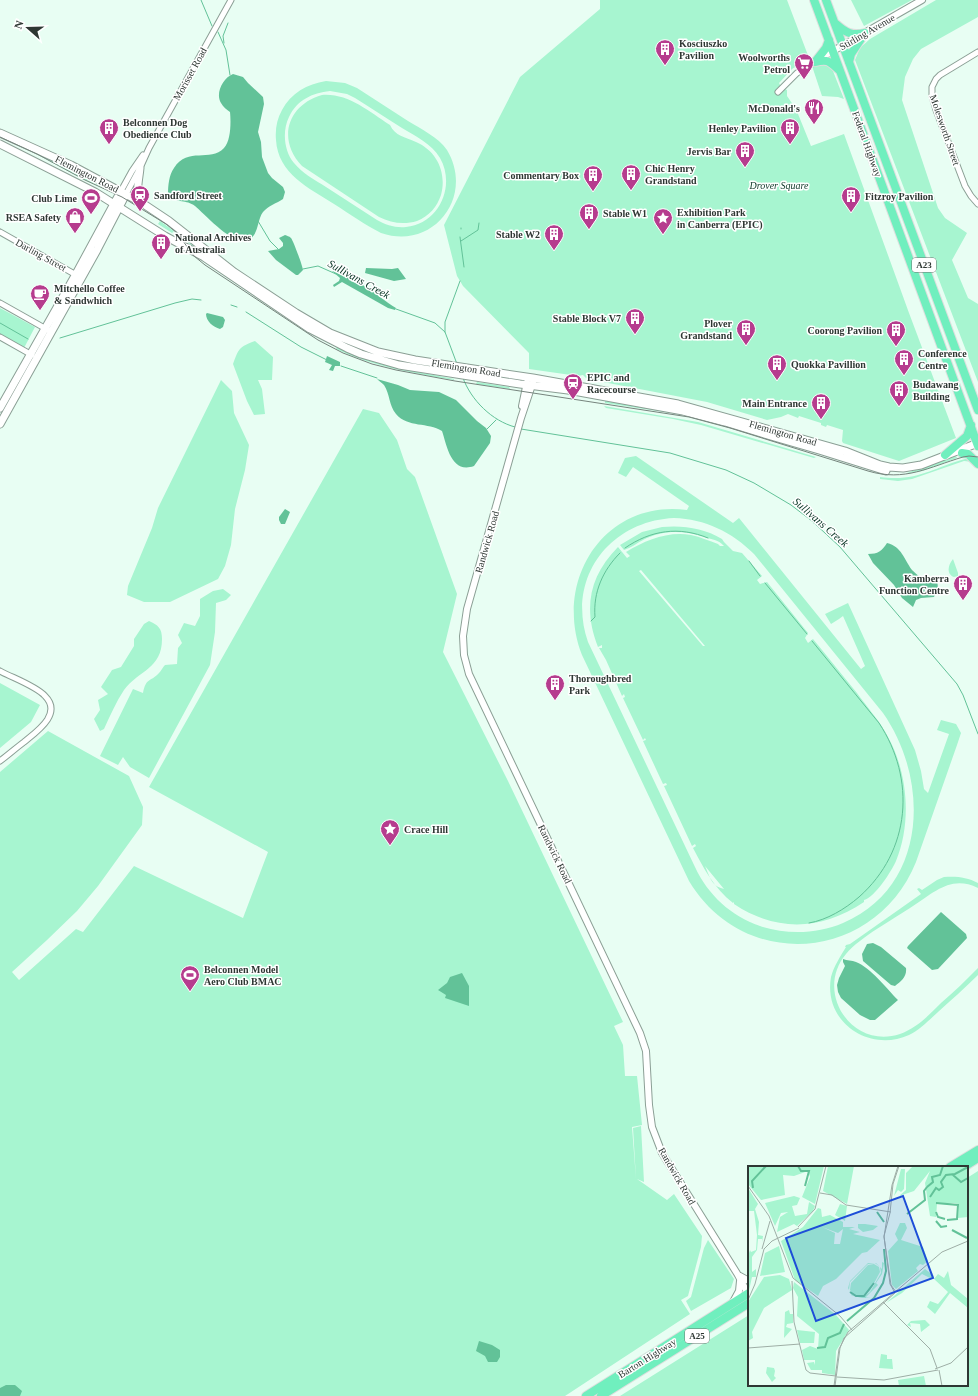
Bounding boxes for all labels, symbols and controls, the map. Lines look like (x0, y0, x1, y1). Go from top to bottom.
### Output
north arrow (8, 8, 48, 48)
street label: Stirling Avenue (837, 11, 897, 52)
text: N (12, 19, 26, 30)
building icon: Kosciuszko Pavilion (654, 38, 676, 66)
place label: Kosciuszko Pavilion (679, 38, 727, 61)
street label: Morisset Road (171, 46, 209, 102)
place label: Woolworths Petrol (738, 52, 790, 75)
supermarket icon: Woolworths Petrol (793, 52, 815, 80)
street label: Molesworth Street (928, 93, 962, 167)
restaurant icon: McDonald's (803, 97, 825, 125)
place label: McDonald's (748, 103, 800, 114)
street label: Federal Highway (850, 110, 884, 178)
building icon: Belconnen Dog Obedience Club (98, 117, 120, 145)
place label: Belconnen Dog Obedience Club (123, 117, 192, 140)
building icon: Henley Pavilion (779, 117, 801, 145)
place label: Henley Pavilion (709, 123, 776, 134)
building icon: Jervis Bar (734, 140, 756, 168)
place label: Jervis Bar (687, 146, 732, 157)
street label: Flemington Road (53, 153, 121, 195)
building icon: Chic Henry Grandstand (620, 163, 642, 191)
place label: Chic Henry Grandstand (645, 163, 697, 186)
building icon: Commentary Box (582, 164, 604, 192)
place label: Commentary Box (503, 170, 579, 181)
park label: Drover Square (749, 180, 809, 191)
station icon: Sandford Street (129, 184, 151, 212)
building icon: Fitzroy Pavilion (840, 185, 862, 213)
sports icon: Club Lime (80, 187, 102, 215)
place label: Sandford Street (154, 190, 223, 201)
place label: Fitzroy Pavilion (865, 191, 934, 202)
place label: Club Lime (31, 193, 78, 204)
building icon: Stable W1 (578, 202, 600, 230)
shop icon: RSEA Safety (64, 206, 86, 234)
place icon: Exhibition Park in Canberra (EPIC) (652, 207, 674, 235)
place label: Exhibition Park in Canberra (EPIC) (677, 207, 763, 231)
place label: Stable W1 (603, 208, 647, 219)
place label: RSEA Safety (6, 212, 61, 223)
building icon: Stable W2 (543, 223, 565, 251)
place label: Stable W2 (496, 229, 540, 240)
building icon: National Archives of Australia (150, 232, 172, 260)
place label: National Archives of Australia (175, 232, 251, 255)
street label: Darling Street (14, 237, 69, 274)
water label: Sullivans Creek (326, 257, 393, 301)
road number: A23 (912, 258, 936, 272)
cafe icon: Mitchello Coffee & Sandwhich (29, 283, 51, 311)
place label: Mitchello Coffee & Sandwhich (54, 283, 125, 306)
building icon: Stable Block V7 (624, 307, 646, 335)
place label: Stable Block V7 (553, 313, 621, 324)
place label: Plover Grandstand (680, 318, 733, 341)
building icon: Plover Grandstand (735, 318, 757, 346)
building icon: Coorong Pavilion (885, 319, 907, 347)
place label: Coorong Pavilion (807, 325, 882, 336)
building icon: Conference Centre (893, 348, 915, 376)
place label: Conference Centre (918, 348, 967, 371)
building icon: Quokka Pavillion (766, 353, 788, 381)
street label: Flemington Road (431, 357, 501, 379)
place label: Quokka Pavillion (791, 359, 866, 370)
station icon: EPIC and Racecourse (562, 372, 584, 400)
place label: EPIC and Racecourse (587, 372, 636, 395)
building icon: Budawang Building (888, 379, 910, 407)
place label: Budawang Building (913, 379, 959, 402)
building icon: Main Entrance (810, 392, 832, 420)
place label: Main Entrance (742, 398, 808, 409)
street label: Flemington Road (748, 418, 818, 448)
water label: Sullivans Creek (791, 495, 852, 550)
street label: Randwick Road (473, 510, 501, 574)
place label: Kamberra Function Centre (879, 573, 950, 596)
building icon: Kamberra Function Centre (952, 573, 974, 601)
building icon: Thoroughbred Park (544, 673, 566, 701)
place label: Thoroughbred Park (569, 673, 632, 696)
place icon: Crace Hill (379, 818, 401, 846)
street label: Randwick Road (536, 823, 574, 885)
place label: Crace Hill (404, 824, 448, 835)
sports icon: Belconnen Model Aero Club BMAC (179, 964, 201, 992)
place label: Belconnen Model Aero Club BMAC (204, 964, 282, 987)
street label: Randwick Road (656, 1145, 698, 1207)
inset map (748, 1166, 968, 1386)
road number: A25 (685, 1329, 709, 1343)
street label: Barton Highway (616, 1336, 678, 1380)

